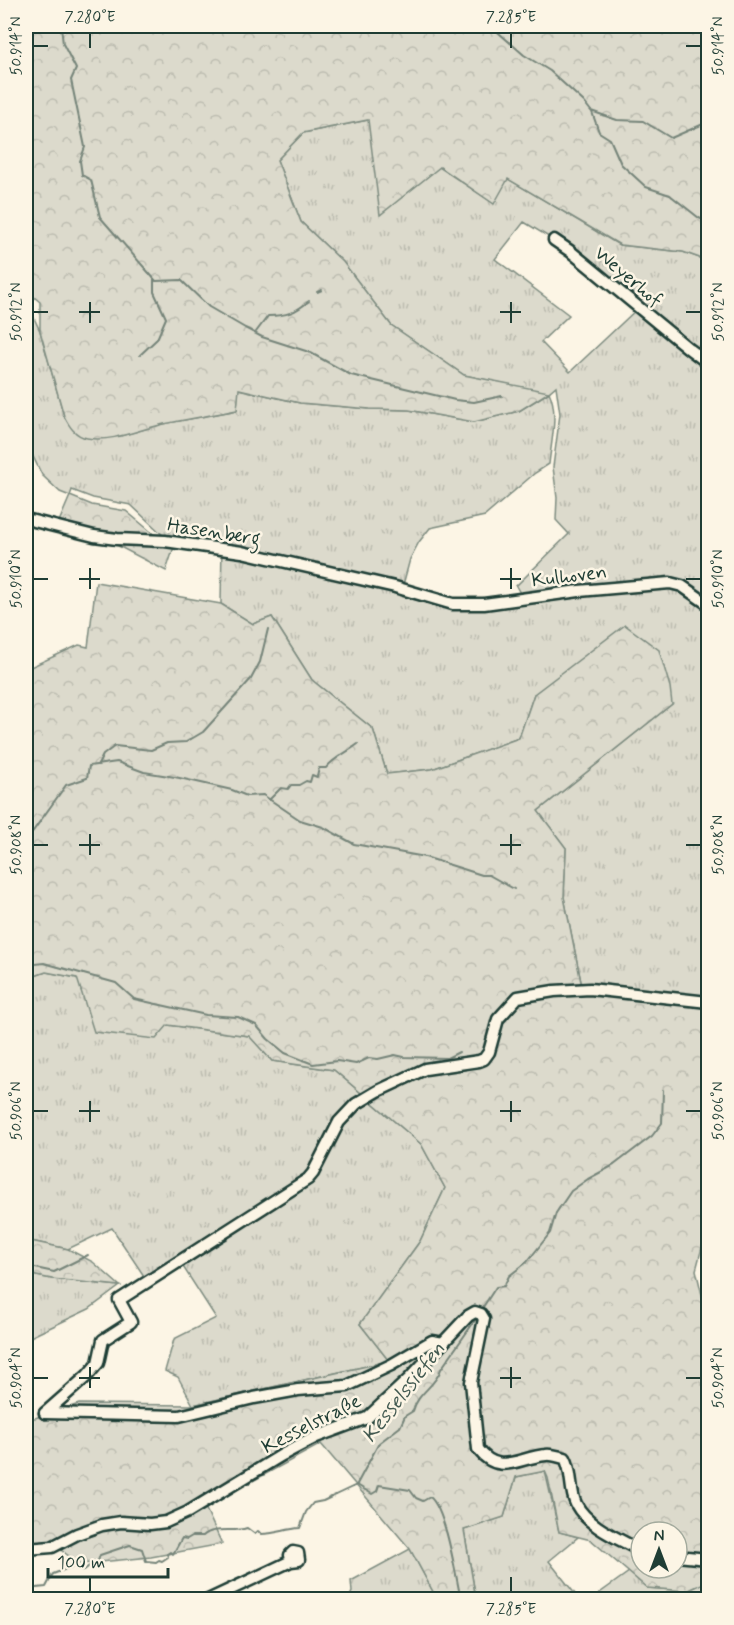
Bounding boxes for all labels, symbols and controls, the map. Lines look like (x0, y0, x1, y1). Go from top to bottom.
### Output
text: 7.280°E (64, 8, 116, 28)
text: 7.285°E (486, 8, 536, 28)
text: 50.914°N (7, 17, 27, 75)
text: 50.914°N (709, 17, 729, 75)
street label: Weyerhof (588, 240, 668, 314)
text: 50.912°N (7, 283, 27, 341)
text: 50.912°N (709, 283, 729, 341)
street label: Hasenberg (165, 512, 262, 555)
text: 50.910°N (7, 549, 27, 609)
text: 50.910°N (709, 549, 729, 609)
street label: Kulhoven (530, 558, 608, 594)
text: 50.908°N (7, 815, 27, 875)
text: 50.908°N (709, 815, 729, 875)
text: 50.906°N (7, 1081, 27, 1141)
text: 50.906°N (709, 1081, 729, 1141)
water label: Kesselssiefen (356, 1336, 452, 1449)
text: 50.904°N (7, 1348, 27, 1408)
text: 50.904°N (709, 1348, 729, 1408)
street label: Kesselstraße (257, 1388, 366, 1461)
north arrow (629, 1520, 689, 1580)
text: N (654, 1526, 664, 1547)
scale bar (48, 1541, 168, 1579)
text: 100 m (57, 1551, 105, 1575)
text: 7.280°E (64, 1600, 116, 1620)
text: 7.285°E (486, 1600, 536, 1620)

